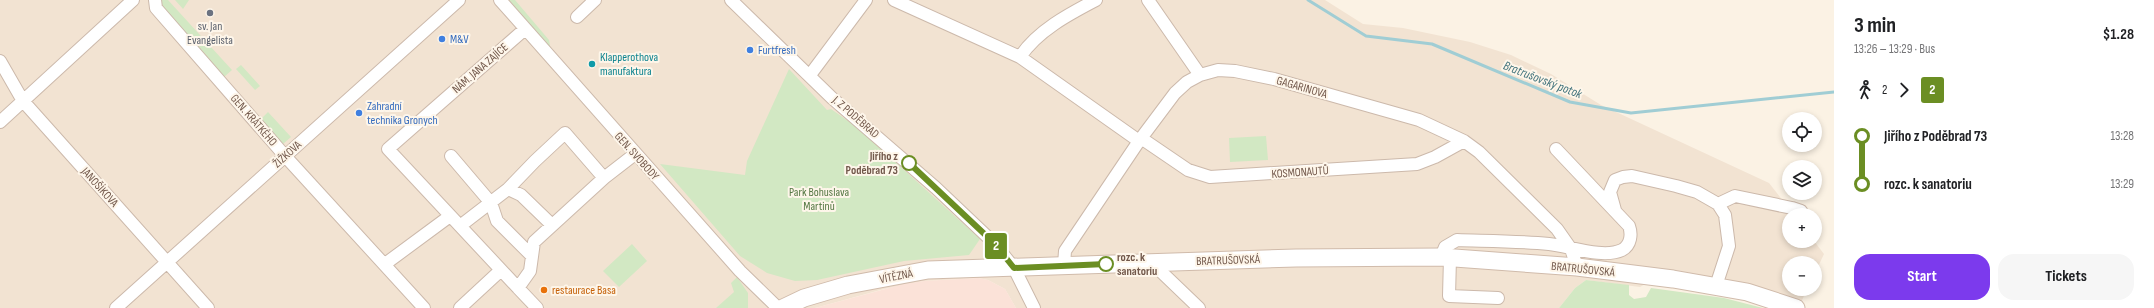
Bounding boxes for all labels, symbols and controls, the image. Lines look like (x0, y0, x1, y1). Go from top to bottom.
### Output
marker: sv. Jan Evangelista (205, 8, 215, 18)
text: 3 min (1854, 12, 1896, 39)
place label: sv. Jan Evangelista (187, 19, 233, 48)
text: $1.28 (2103, 25, 2134, 44)
place label: M&V (450, 32, 469, 47)
marker: M&V (437, 34, 447, 44)
street label: NÁM. JANA ZAJÍCE (449, 40, 511, 97)
text: 13:26 – 13:29 · Bus (1854, 41, 1935, 57)
place label: Furtfresh (758, 43, 796, 58)
marker: Furtfresh (745, 45, 755, 55)
place label: Klapperothova manufaktura (600, 50, 658, 79)
water label: Bratrušovský potok (1501, 58, 1585, 103)
marker: Klapperothova manufaktura (587, 59, 597, 69)
street label: GAGARINOVA (1275, 73, 1330, 102)
icon: walk (1854, 79, 1876, 101)
icon: forward (1893, 79, 1915, 101)
text: 2 (1929, 81, 1936, 98)
text: 2 (1882, 82, 1887, 98)
street label: GEN. KRÁTKÉHO (227, 91, 280, 149)
street label: J. Z PODĚBRAD (828, 92, 882, 142)
place label: Zahradní technika Gronych (367, 99, 438, 128)
marker: Zahradní technika Gronych (354, 108, 364, 118)
map controls (1782, 112, 1822, 296)
button: locate (1782, 112, 1822, 152)
text: Jiřího z Poděbrad 73 (1884, 127, 1987, 146)
text: 13:28 (2110, 128, 2134, 144)
street label: GEN. SVOBODY (611, 129, 662, 183)
street label: ŽIŽKOVA (270, 137, 306, 171)
place label: Jiřího z Poděbrad 73 (846, 149, 898, 178)
marker: Jiřího z Poděbrad 73 (901, 155, 917, 171)
button: layers (1782, 160, 1822, 200)
street label: KOSMONAUTŮ (1271, 163, 1329, 182)
street label: JANOŠÍKOVA (77, 164, 122, 211)
text: rozc. k sanatoriu (1884, 175, 1972, 194)
text: 13:29 (2110, 176, 2134, 192)
park label: Park Bohuslava Martinů (789, 185, 849, 214)
button: + (1782, 208, 1822, 248)
line badge: 2 (983, 233, 1009, 259)
text: 2 (993, 237, 999, 254)
place label: rozc. k sanatoriu (1117, 250, 1157, 279)
street label: BRATRUŠOVSKÁ (1196, 252, 1261, 269)
button: Start (1854, 254, 1990, 300)
button: Tickets (1998, 254, 2134, 300)
marker: rozc. k sanatoriu (1098, 256, 1114, 272)
button: − (1782, 256, 1822, 296)
street label: BRATRUŠOVSKÁ (1550, 259, 1616, 280)
street label: VÍTĚZNÁ (878, 266, 915, 287)
place label: restaurace Basa (552, 283, 616, 298)
marker: restaurace Basa (539, 285, 549, 295)

